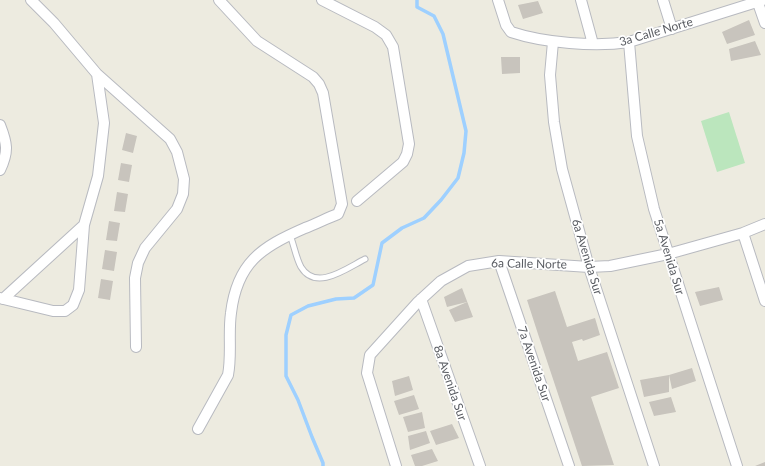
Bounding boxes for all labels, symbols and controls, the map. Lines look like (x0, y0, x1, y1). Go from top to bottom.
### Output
street label: 3a Calle Norte (618, 15, 694, 49)
street label: 6a Avenida Sur (569, 217, 605, 297)
street label: 5a Avenida Sur (651, 217, 687, 297)
street label: 6a Calle Norte (491, 256, 567, 272)
street label: 7a Avenida Sur (514, 324, 554, 404)
street label: 8a Avenida Sur (430, 343, 470, 423)

